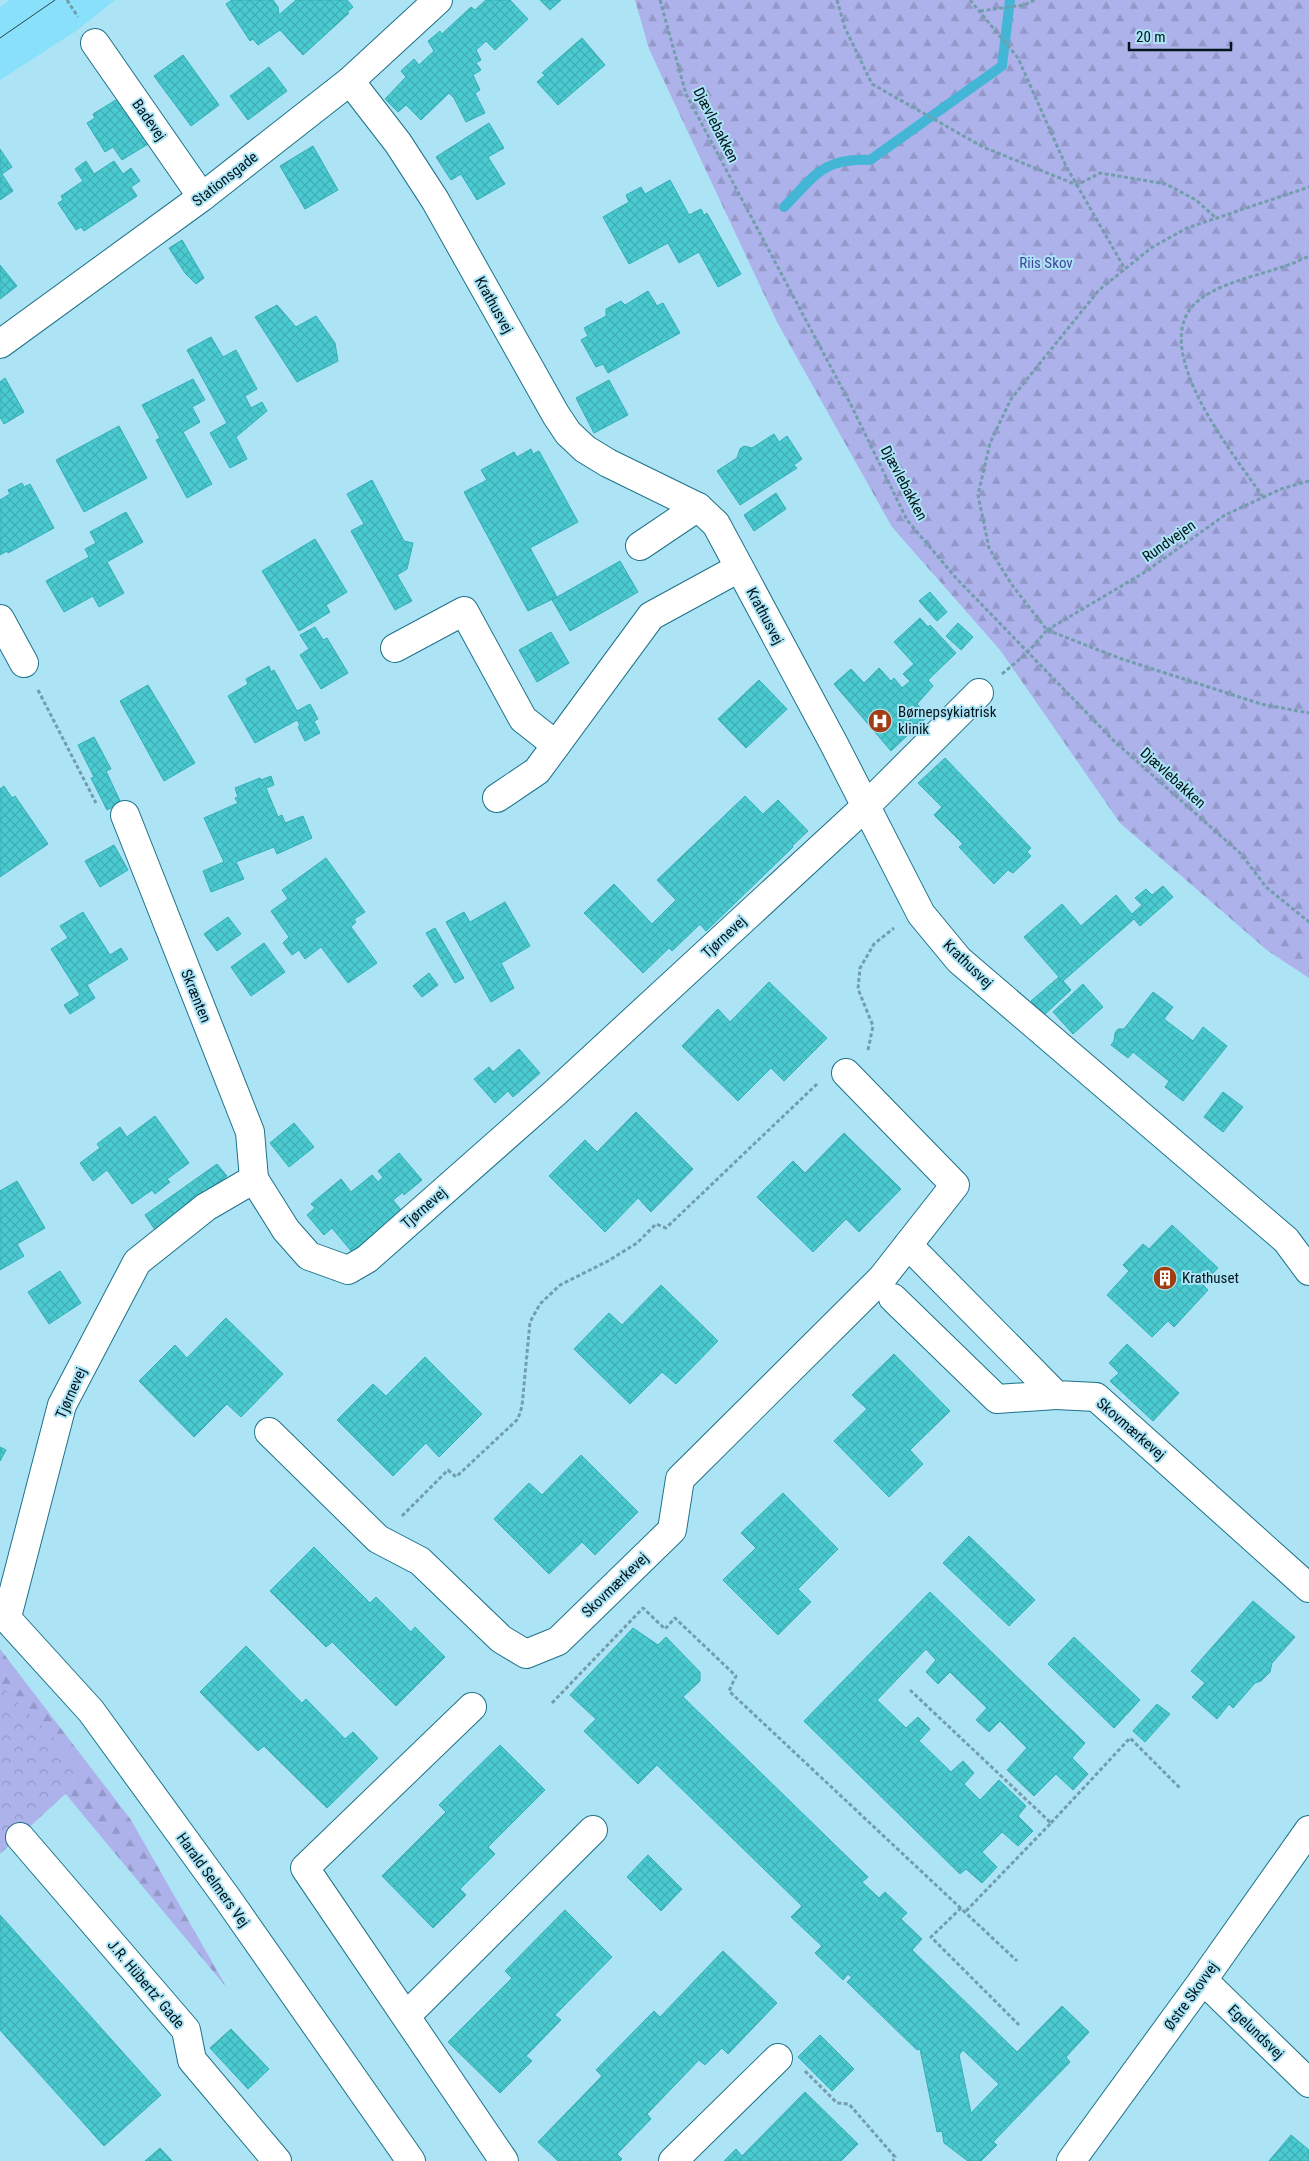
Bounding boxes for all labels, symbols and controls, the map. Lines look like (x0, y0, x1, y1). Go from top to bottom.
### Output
scale bar (1129, 20, 1232, 52)
text: 20 m (1136, 28, 1166, 46)
street label: Djævlebakken (689, 84, 743, 166)
street label: Badevej (128, 96, 170, 144)
street label: Stationsgade (189, 148, 261, 210)
park label: Riis Skov (1019, 254, 1073, 272)
street label: Krathusvej (471, 273, 517, 337)
street label: Djævlebakken (877, 443, 931, 523)
street label: Rundvejen (1139, 516, 1199, 566)
street label: Krathusvej (742, 584, 788, 648)
place label: Børnepsykiatrisk klinik (898, 703, 997, 738)
hospital icon: Børnepsykiatrisk klinik (867, 708, 893, 734)
street label: Djævlebakken (1137, 744, 1209, 812)
street label: Tjørnevej (698, 912, 750, 962)
street label: Krathusvej (939, 936, 997, 992)
street label: Skrænten (177, 967, 215, 1025)
street label: Tjørnevej (398, 1183, 450, 1233)
building icon: Krathuset (1152, 1265, 1178, 1291)
place label: Krathuset (1182, 1269, 1239, 1287)
street label: Tjørnevej (52, 1365, 90, 1421)
street label: Skovmærkevej (1093, 1394, 1169, 1464)
street label: Skovmærkevej (578, 1549, 652, 1621)
street label: Harald Selmers Vej (173, 1829, 253, 1931)
street label: J.R. Hübertz' Gade (104, 1936, 188, 2032)
street label: Østre Skovvej (1160, 1958, 1222, 2034)
street label: Egelundsvej (1224, 2001, 1288, 2063)

